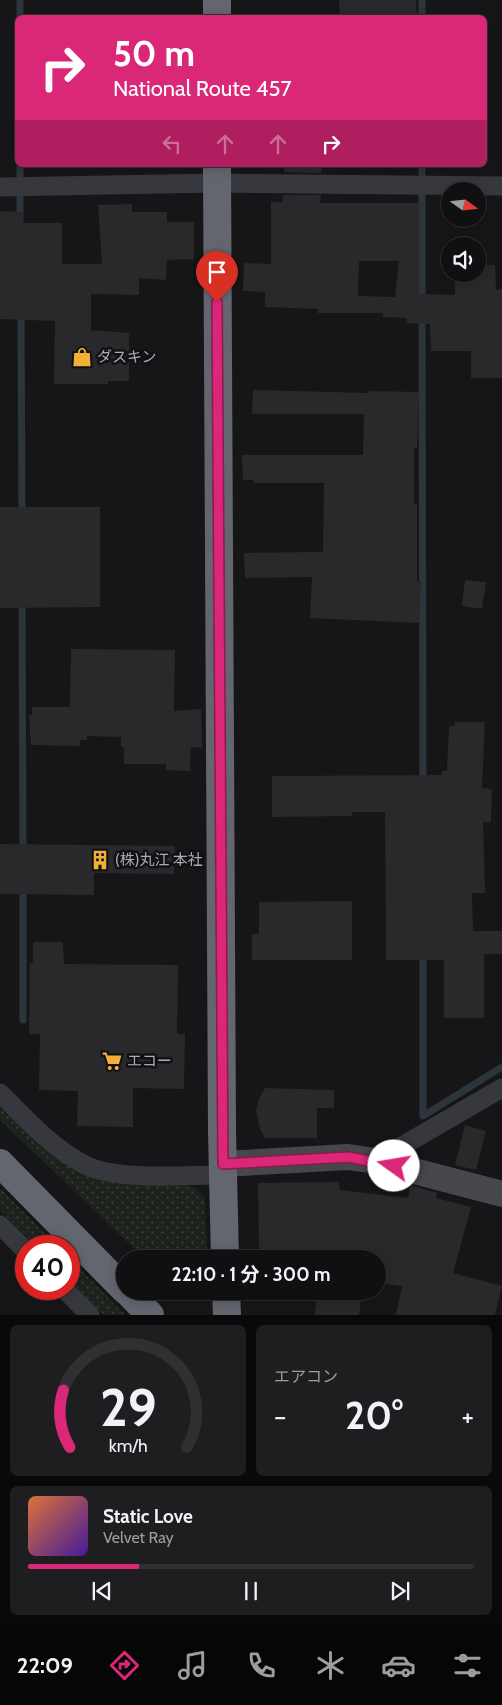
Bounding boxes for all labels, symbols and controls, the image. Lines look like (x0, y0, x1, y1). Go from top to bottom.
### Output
text: 50 m (113, 32, 195, 75)
icon: right (30, 35, 95, 100)
text: National Route 457 (113, 75, 292, 102)
icon: left (158, 130, 186, 158)
icon: ahead (211, 130, 239, 158)
icon: ahead (264, 130, 292, 158)
icon: right (317, 130, 345, 158)
north arrow (441, 182, 486, 228)
map controls (441, 182, 486, 282)
button: sound (441, 237, 486, 282)
pin (196, 251, 238, 302)
icon: arrive (203, 258, 231, 286)
shop icon: ダスキン (71, 346, 93, 368)
place label: ダスキン (97, 348, 157, 366)
building icon: (株)丸江 本社 (89, 849, 111, 871)
place label: (株)丸江 本社 (115, 851, 203, 869)
supermarket icon: エコー (101, 1050, 123, 1072)
place label: エコー (127, 1052, 172, 1070)
position arrow (367, 1139, 419, 1191)
speed limit sign: 40 (15, 1235, 80, 1300)
text: 22:10 · 1 分 · 300 m (172, 1263, 330, 1286)
text: エアコン (274, 1367, 338, 1386)
text: 29 (100, 1376, 156, 1439)
text: 20° (345, 1392, 403, 1439)
text: − (274, 1399, 286, 1433)
text: + (462, 1399, 474, 1433)
text: km/h (108, 1435, 148, 1456)
text: Static Love (103, 1505, 193, 1528)
text: Velvet Ray (103, 1528, 174, 1547)
icon: previous (88, 1577, 116, 1605)
icon: pause (237, 1577, 265, 1605)
icon: next (386, 1577, 414, 1605)
icon: directions (107, 1648, 142, 1683)
icon: music (175, 1648, 210, 1683)
icon: phone (244, 1648, 279, 1683)
icon: climate (313, 1648, 348, 1683)
icon: car (381, 1648, 416, 1683)
icon: filters (450, 1648, 485, 1683)
text: 22:09 (17, 1652, 73, 1679)

